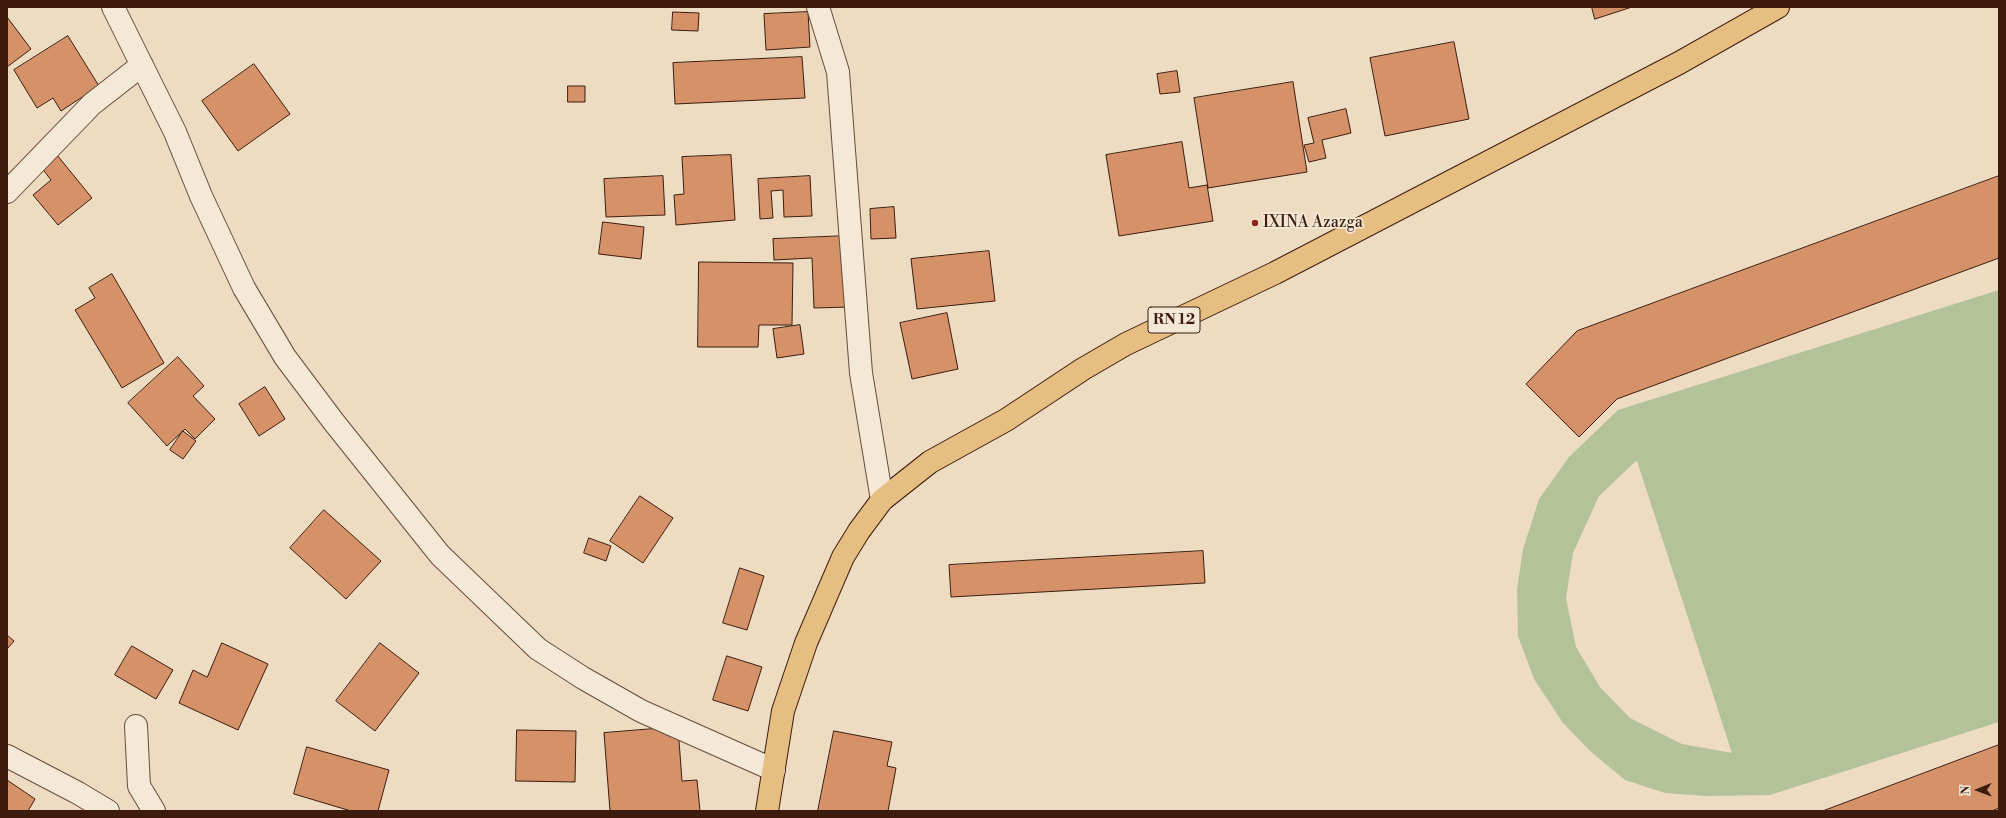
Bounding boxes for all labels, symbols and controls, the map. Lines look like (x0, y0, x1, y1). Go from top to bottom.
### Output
place label: IXINA Azazga (1263, 213, 1363, 233)
marker: IXINA Azazga (1250, 218, 1260, 228)
road number: RN 12 (1148, 307, 1200, 333)
north arrow (1958, 770, 1998, 810)
text: N (1959, 786, 1973, 795)

